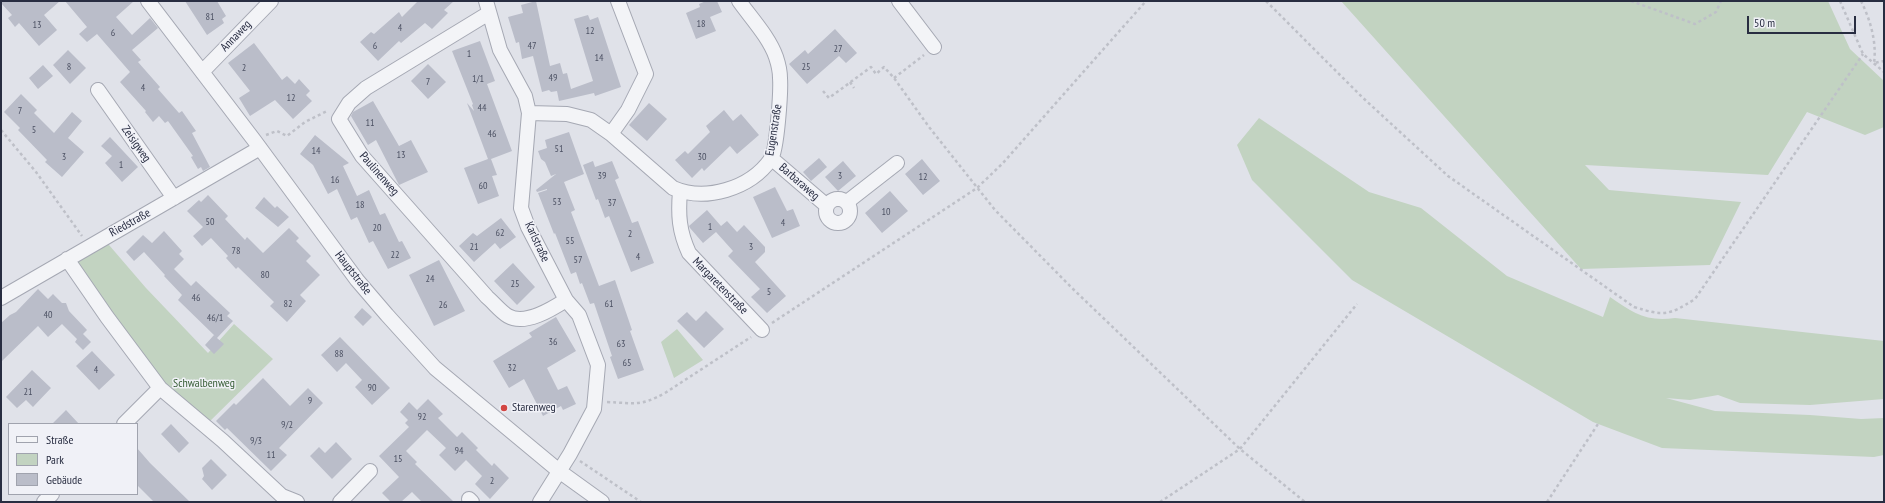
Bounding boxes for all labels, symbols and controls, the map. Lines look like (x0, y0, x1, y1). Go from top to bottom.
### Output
scale bar (1749, 8, 1858, 34)
house number: 81 (206, 11, 214, 23)
text: 50 m (1754, 15, 1775, 30)
street label: Annaweg (218, 17, 254, 55)
house number: 18 (697, 18, 705, 30)
house number: 13 (33, 19, 41, 31)
house number: 4 (398, 22, 402, 34)
house number: 12 (586, 25, 594, 37)
house number: 6 (111, 27, 115, 39)
house number: 6 (373, 40, 377, 52)
house number: 47 (528, 40, 536, 52)
house number: 27 (834, 43, 842, 55)
house number: 1 (467, 48, 471, 60)
house number: 14 (595, 52, 603, 64)
house number: 8 (67, 61, 71, 73)
house number: 25 (802, 61, 810, 73)
house number: 2 (242, 62, 246, 74)
house number: 49 (549, 72, 557, 84)
house number: 1/1 (472, 73, 484, 85)
house number: 7 (426, 76, 430, 88)
house number: 4 (141, 82, 145, 94)
house number: 12 (287, 92, 295, 104)
house number: 44 (478, 102, 486, 114)
street label: Eugenstraße (763, 103, 785, 157)
house number: 7 (18, 105, 22, 117)
house number: 11 (366, 117, 374, 129)
street label: Zeisigweg (118, 123, 154, 165)
house number: 5 (32, 124, 36, 136)
house number: 46 (488, 128, 496, 140)
house number: 51 (555, 143, 563, 155)
house number: 14 (312, 145, 320, 157)
street label: Paulinenweg (356, 149, 402, 199)
house number: 13 (397, 149, 405, 161)
house number: 3 (62, 151, 66, 163)
house number: 30 (698, 151, 706, 163)
house number: 1 (119, 159, 123, 171)
street label: Barbaraweg (776, 161, 822, 203)
house number: 39 (598, 170, 606, 182)
house number: 3 (838, 170, 842, 182)
house number: 12 (919, 171, 927, 183)
house number: 16 (331, 174, 339, 186)
house number: 60 (479, 180, 487, 192)
house number: 53 (553, 196, 561, 208)
house number: 37 (608, 197, 616, 209)
house number: 18 (356, 199, 364, 211)
street label: Riedstraße (107, 206, 153, 240)
house number: 10 (882, 206, 890, 218)
house number: 50 (206, 216, 214, 228)
house number: 4 (781, 217, 785, 229)
street label: Karlstraße (521, 220, 553, 264)
house number: 1 (708, 221, 712, 233)
house number: 20 (373, 222, 381, 234)
house number: 62 (496, 227, 504, 239)
house number: 2 (628, 228, 632, 240)
house number: 55 (566, 235, 574, 247)
house number: 21 (470, 241, 478, 253)
house number: 3 (749, 241, 753, 253)
house number: 78 (232, 245, 240, 257)
street label: Hauptstraße (332, 248, 374, 298)
house number: 22 (391, 249, 399, 261)
house number: 4 (636, 251, 640, 263)
house number: 57 (574, 254, 582, 266)
street label: Margaretenstraße (689, 255, 751, 317)
house number: 80 (261, 269, 269, 281)
house number: 24 (426, 273, 434, 285)
house number: 25 (511, 278, 519, 290)
house number: 5 (767, 286, 771, 298)
house number: 46 (192, 292, 200, 304)
house number: 82 (284, 298, 292, 310)
house number: 61 (605, 298, 613, 310)
house number: 26 (439, 299, 447, 311)
house number: 40 (44, 309, 52, 321)
house number: 46/1 (207, 312, 223, 324)
house number: 36 (549, 336, 557, 348)
house number: 63 (617, 338, 625, 350)
house number: 88 (335, 348, 343, 360)
house number: 65 (623, 357, 631, 369)
house number: 32 (508, 362, 516, 374)
house number: 4 (94, 364, 98, 376)
park label: Schwalbenweg (173, 377, 235, 391)
house number: 90 (368, 382, 376, 394)
house number: 21 (24, 386, 32, 398)
house number: 9 (308, 395, 312, 407)
place label: Starenweg (512, 401, 556, 415)
marker: Starenweg (499, 403, 509, 413)
house number: 92 (418, 411, 426, 423)
house number: 9/2 (281, 419, 293, 431)
legend (8, 423, 138, 495)
text: Straße (46, 432, 73, 447)
house number: 9/3 (250, 435, 262, 447)
house number: 94 (455, 445, 463, 457)
house number: 11 (267, 449, 275, 461)
text: Park (46, 452, 64, 467)
house number: 15 (394, 453, 402, 465)
text: Gebäude (46, 472, 82, 487)
house number: 2 (490, 475, 494, 487)

